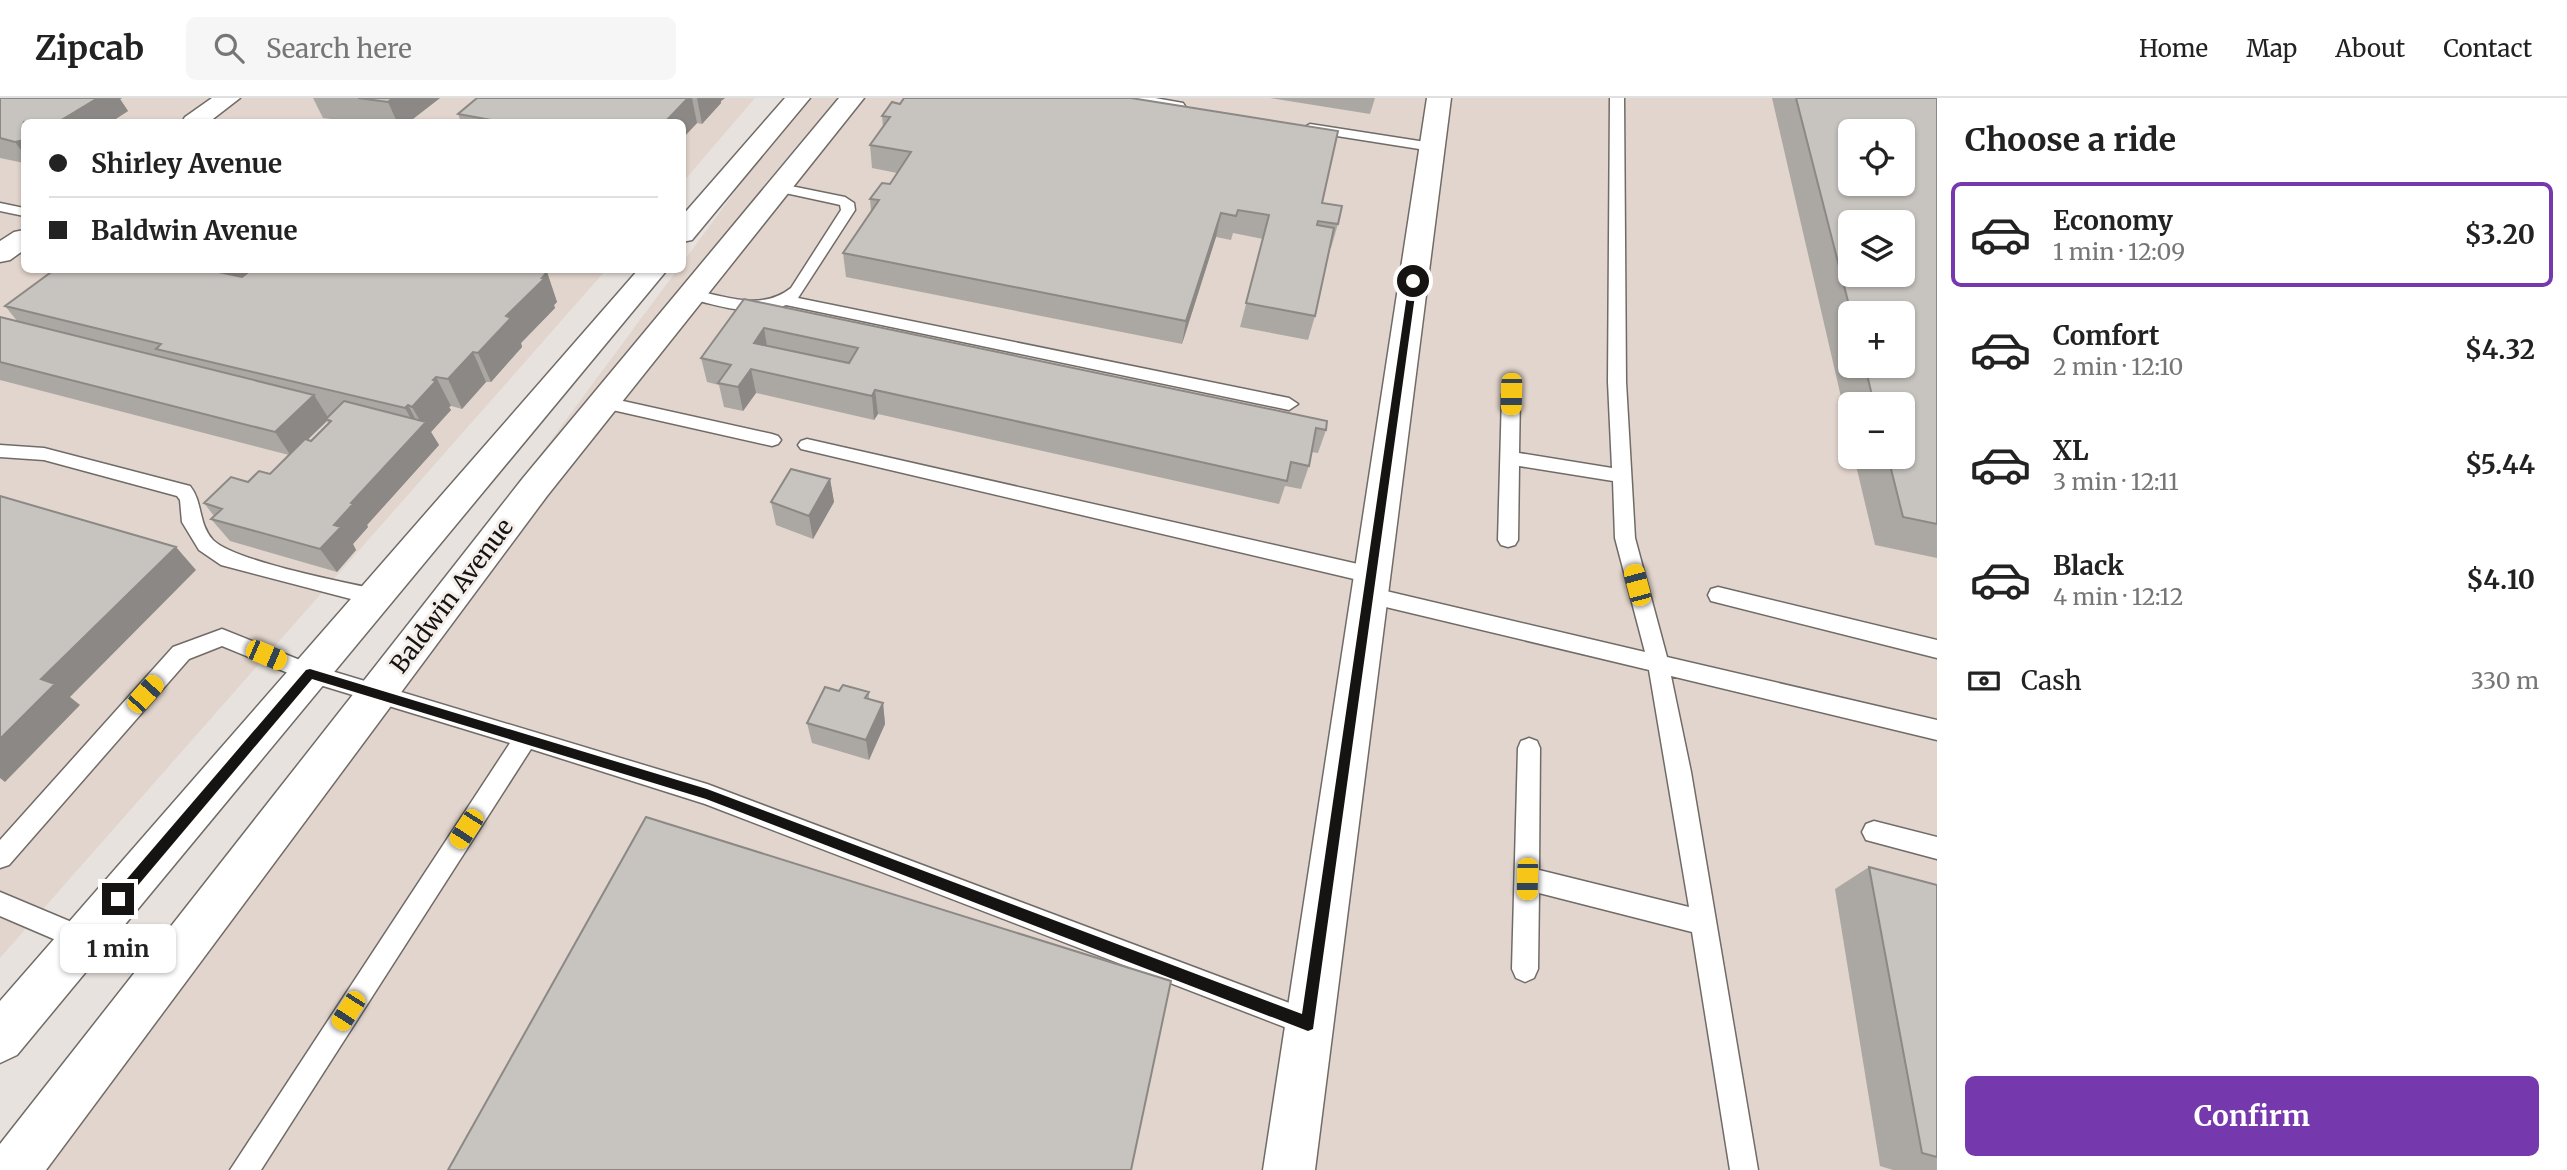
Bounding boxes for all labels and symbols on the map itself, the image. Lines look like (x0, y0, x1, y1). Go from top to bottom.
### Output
route start (1397, 265, 1429, 297)
car (1501, 373, 1522, 415)
street label: Baldwin Avenue (383, 512, 520, 679)
car (1622, 562, 1653, 608)
car (243, 637, 290, 673)
car (124, 671, 167, 717)
car (446, 806, 487, 852)
car (1517, 858, 1538, 900)
route end (102, 883, 134, 915)
callout: 1 min (60, 924, 176, 972)
car (328, 988, 369, 1034)

